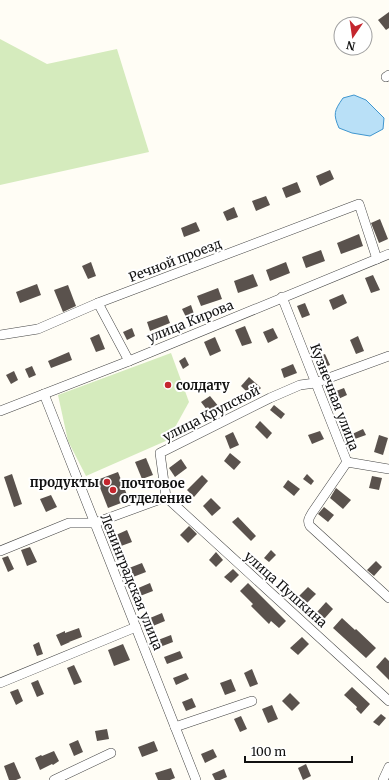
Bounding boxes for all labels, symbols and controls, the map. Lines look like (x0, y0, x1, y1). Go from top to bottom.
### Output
north arrow (333, 16, 373, 56)
text: N (345, 38, 357, 54)
street label: Речной проезд (126, 235, 224, 286)
street label: улица Кирова (144, 296, 236, 347)
street label: Кузнечная улица (306, 341, 363, 453)
place label: солдату (176, 377, 230, 394)
marker: солдату (163, 380, 173, 390)
street label: улица Крупской (160, 382, 263, 445)
place label: продукты (30, 474, 99, 491)
place label: почтовое отделение (121, 475, 192, 507)
marker: продукты (102, 477, 112, 487)
marker: почтовое отделение (108, 485, 118, 495)
street label: Ленинградская улица (96, 512, 167, 653)
street label: улица Пушкина (241, 548, 331, 631)
scale bar (245, 738, 352, 764)
text: 100 m (251, 744, 286, 759)

